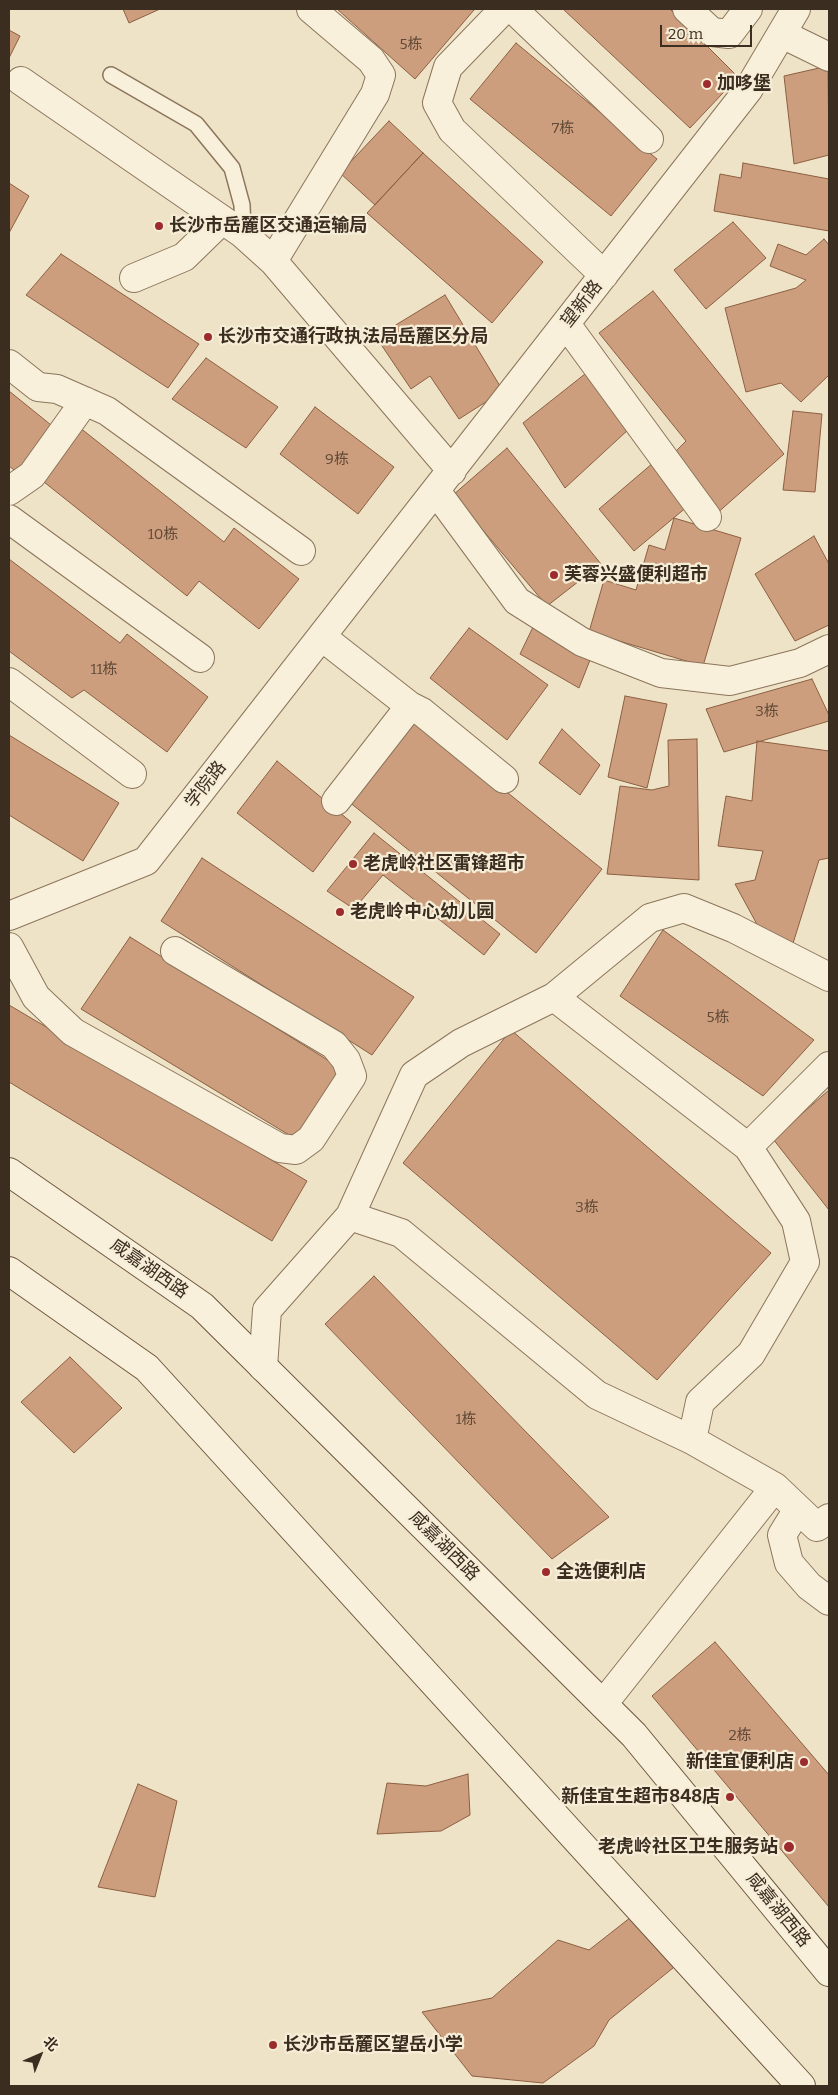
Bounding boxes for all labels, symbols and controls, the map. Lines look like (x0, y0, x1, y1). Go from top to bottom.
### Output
scale bar (663, 15, 756, 47)
text: 20 m (668, 25, 703, 43)
house number: 5栋 (399, 36, 423, 54)
place label: 加哆堡 (717, 73, 771, 95)
marker: 加哆堡 (701, 78, 713, 90)
house number: 7栋 (552, 120, 574, 138)
place label: 长沙市岳麓区交通运输局 (169, 215, 367, 237)
marker: 长沙市岳麓区交通运输局 (153, 220, 165, 232)
street label: 望新路 (557, 276, 607, 332)
place label: 长沙市交通行政执法局岳麓区分局 (218, 326, 488, 348)
marker: 长沙市交通行政执法局岳麓区分局 (202, 331, 214, 343)
house number: 9栋 (325, 451, 349, 469)
house number: 10栋 (148, 526, 178, 544)
place label: 芙蓉兴盛便利超市 (564, 564, 708, 586)
marker: 芙蓉兴盛便利超市 (548, 569, 560, 581)
house number: 11栋 (90, 661, 118, 679)
house number: 3栋 (755, 703, 779, 721)
street label: 学院路 (181, 757, 231, 813)
place label: 老虎岭社区雷锋超市 (363, 853, 525, 875)
marker: 老虎岭社区雷锋超市 (347, 858, 359, 870)
place label: 老虎岭中心幼儿园 (350, 901, 494, 923)
marker: 老虎岭中心幼儿园 (334, 906, 346, 918)
house number: 5栋 (706, 1009, 730, 1027)
house number: 3栋 (575, 1199, 599, 1217)
street label: 咸嘉湖西路 (106, 1234, 192, 1304)
house number: 1栋 (455, 1411, 477, 1429)
street label: 咸嘉湖西路 (405, 1507, 483, 1585)
place label: 全选便利店 (556, 1561, 646, 1583)
marker: 全选便利店 (540, 1566, 552, 1578)
house number: 2栋 (728, 1727, 752, 1745)
place label: 新佳宜便利店 (686, 1751, 794, 1773)
marker: 新佳宜便利店 (798, 1756, 810, 1768)
place label: 新佳宜生超市848店 (561, 1786, 720, 1808)
marker: 新佳宜生超市848店 (724, 1791, 736, 1803)
place label: 老虎岭社区卫生服务站 (598, 1836, 778, 1858)
marker: 老虎岭社区卫生服务站 (782, 1840, 796, 1854)
street label: 咸嘉湖西路 (741, 1868, 815, 1952)
north arrow (15, 2030, 65, 2080)
text: 北 (40, 2033, 62, 2055)
place label: 长沙市岳麓区望岳小学 (283, 2034, 463, 2056)
marker: 长沙市岳麓区望岳小学 (267, 2039, 279, 2051)

